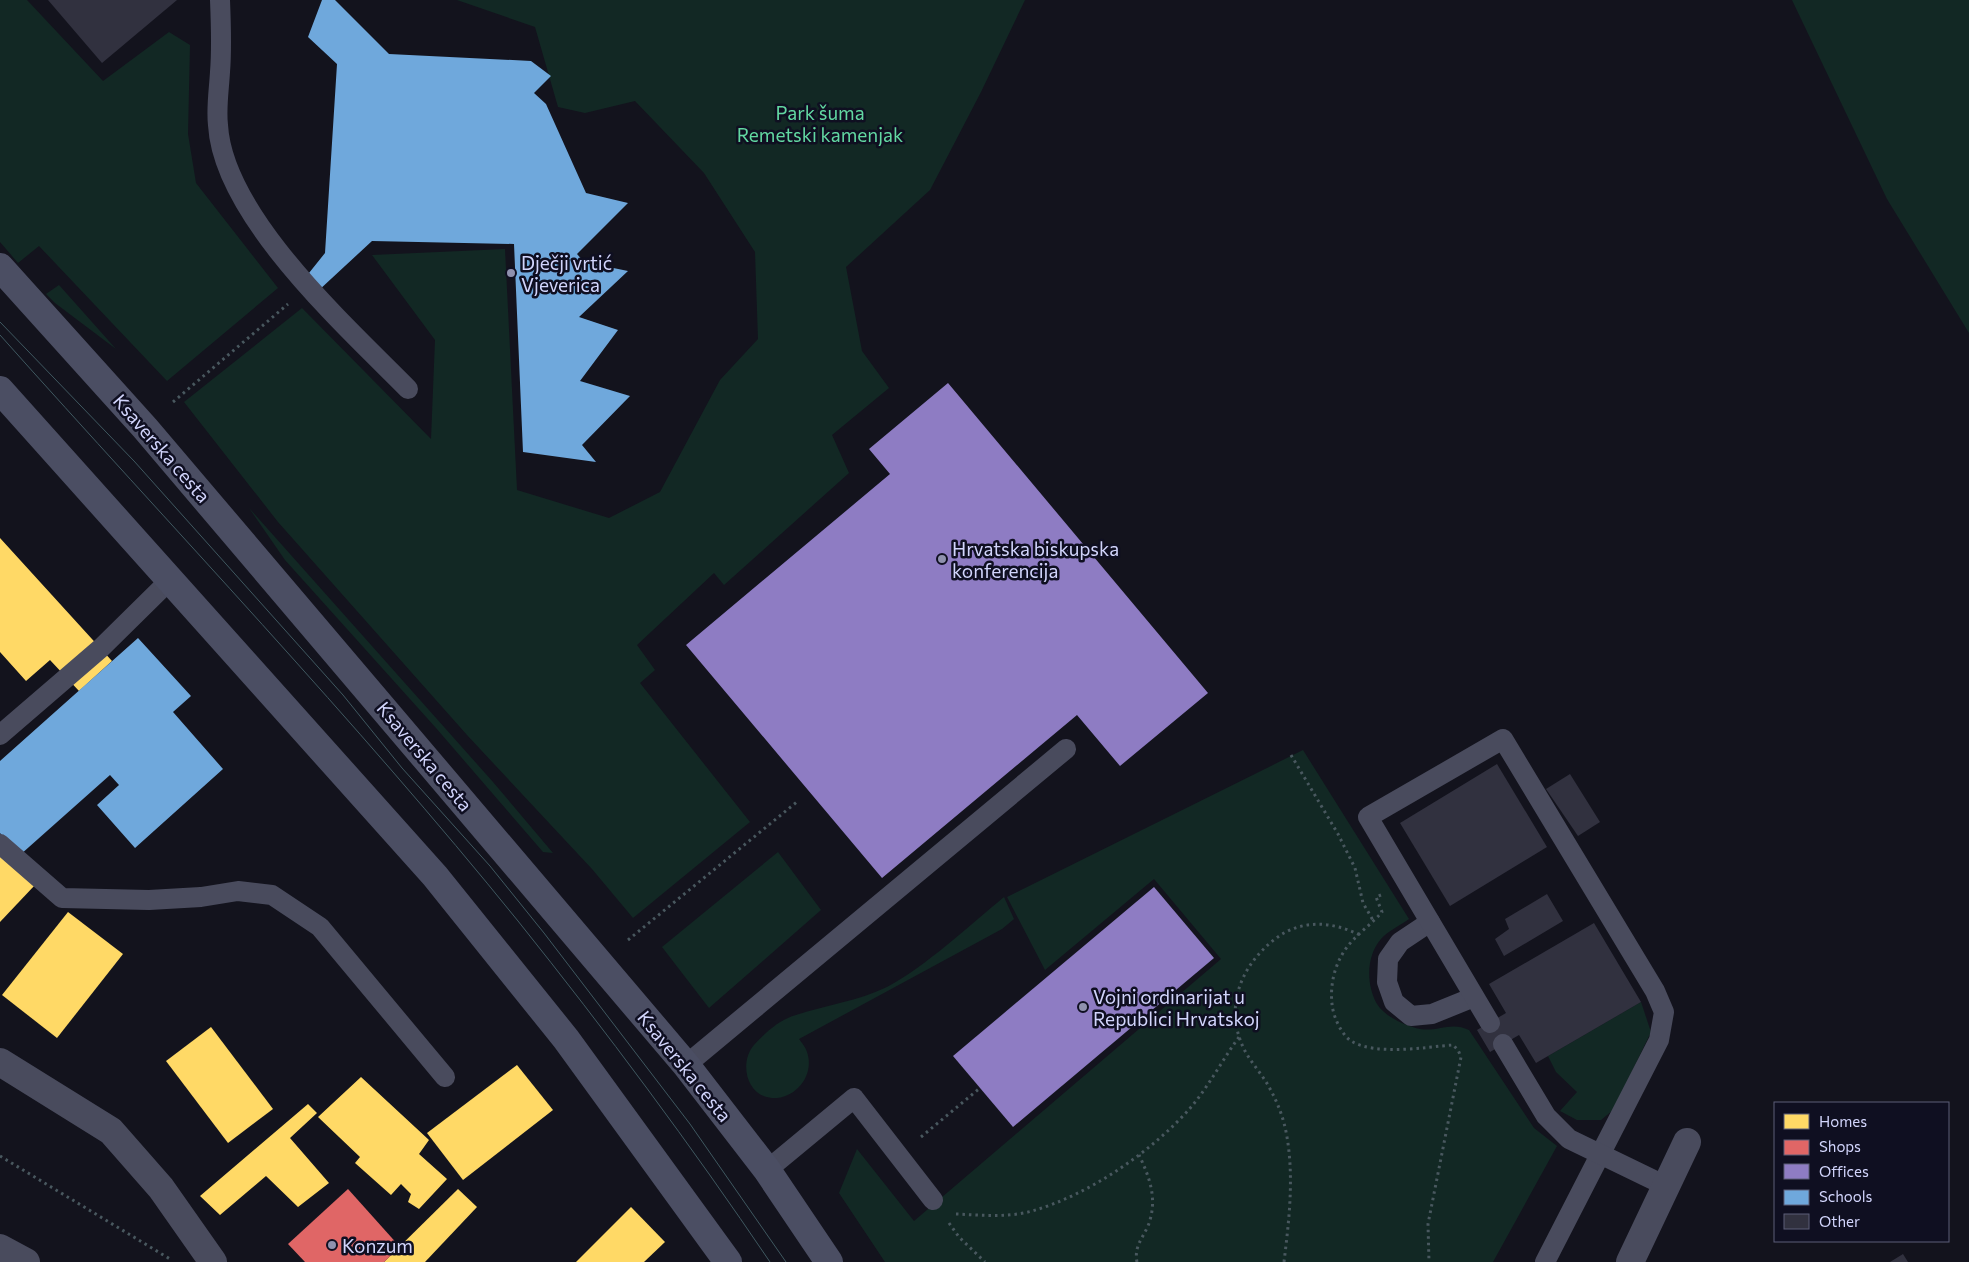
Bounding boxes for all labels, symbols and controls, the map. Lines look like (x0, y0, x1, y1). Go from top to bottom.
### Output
park label: Park šuma Remetski kamenjak (737, 101, 903, 146)
place label: Dječji vrtić Vjeverica (521, 251, 612, 296)
marker: Dječji vrtić Vjeverica (505, 267, 517, 279)
street label: Ksaverska cesta (109, 389, 215, 507)
place label: Hrvatska biskupska konferencija (952, 537, 1119, 582)
marker: Hrvatska biskupska konferencija (936, 553, 948, 565)
street label: Ksaverska cesta (372, 696, 478, 816)
place label: Vojni ordinarijat u Republici Hrvatskoj (1093, 985, 1260, 1030)
marker: Vojni ordinarijat u Republici Hrvatskoj (1077, 1001, 1089, 1013)
street label: Ksaverska cesta (633, 1006, 737, 1126)
legend (1774, 1102, 1949, 1242)
text: Homes (1819, 1112, 1867, 1130)
text: Shops (1819, 1137, 1861, 1155)
text: Offices (1819, 1162, 1869, 1180)
text: Schools (1819, 1187, 1873, 1205)
text: Other (1819, 1212, 1860, 1230)
place label: Konzum (342, 1234, 413, 1257)
marker: Konzum (326, 1239, 338, 1251)

